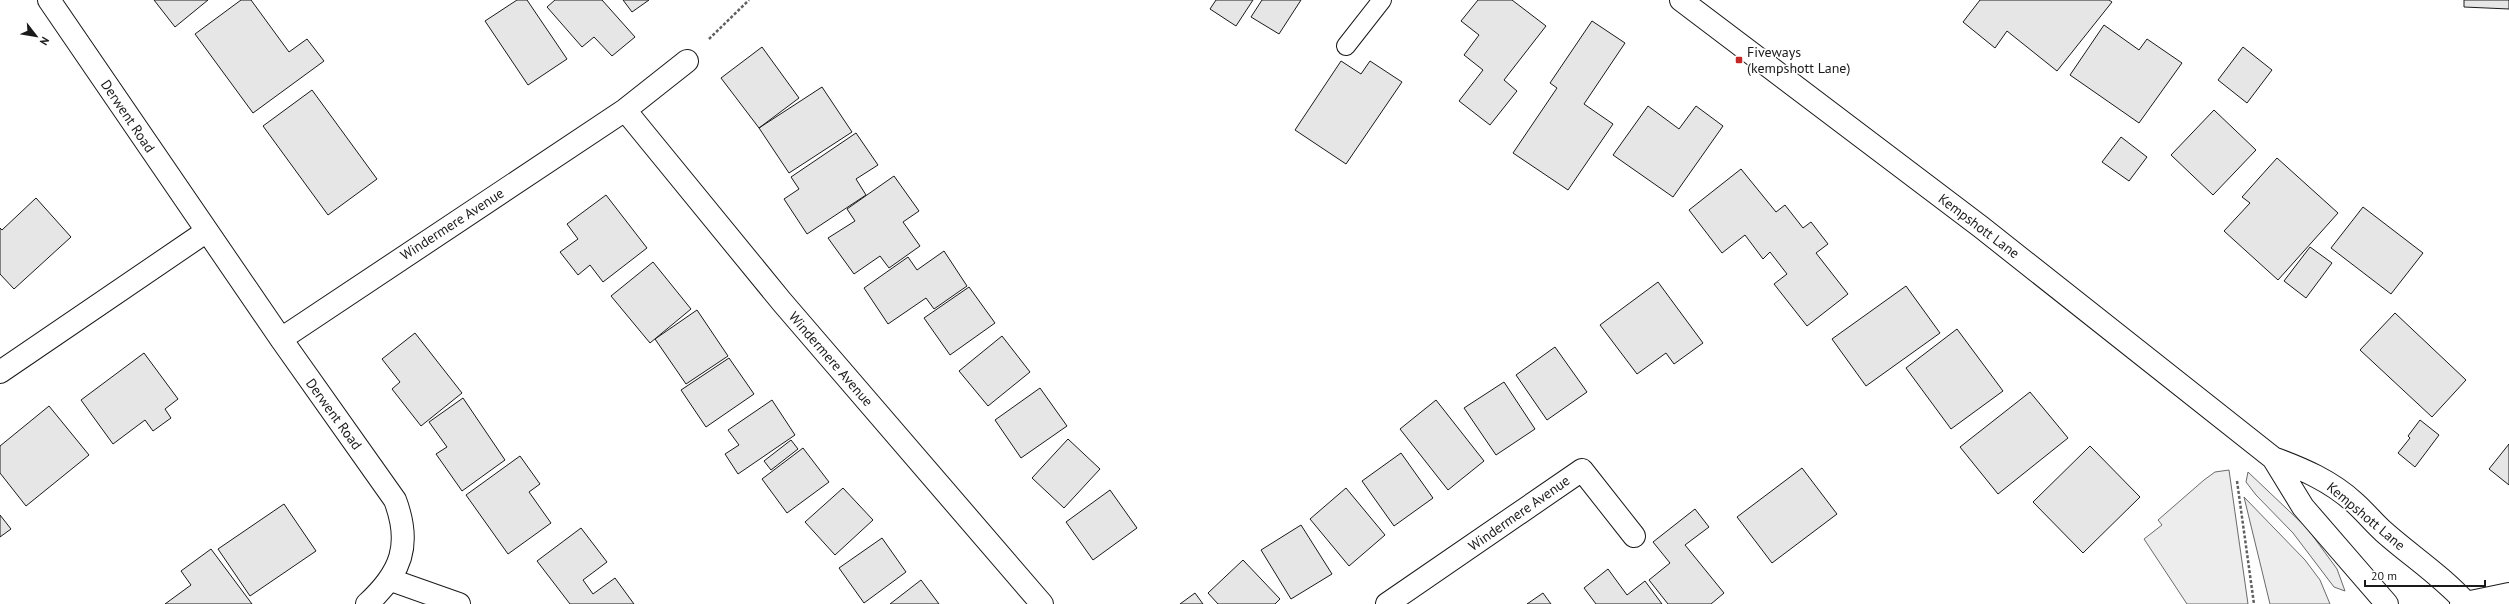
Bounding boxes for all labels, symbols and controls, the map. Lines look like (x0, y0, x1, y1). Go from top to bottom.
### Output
north arrow (16, 16, 56, 56)
text: N (37, 34, 52, 48)
place label: Fiveways (kempshott Lane) (1747, 43, 1850, 77)
marker: Fiveways (kempshott Lane) (1734, 55, 1744, 65)
street label: Derwent Road (97, 76, 159, 156)
street label: Windermere Avenue (397, 184, 507, 264)
street label: Kempshott Lane (1935, 190, 2023, 262)
street label: Windermere Avenue (785, 308, 877, 410)
street label: Derwent Road (302, 375, 366, 453)
street label: Windermere Avenue (1465, 471, 1573, 555)
street label: Kempshott Lane (2323, 478, 2409, 554)
scale bar (2365, 562, 2485, 588)
text: 20 m (2371, 568, 2397, 583)

